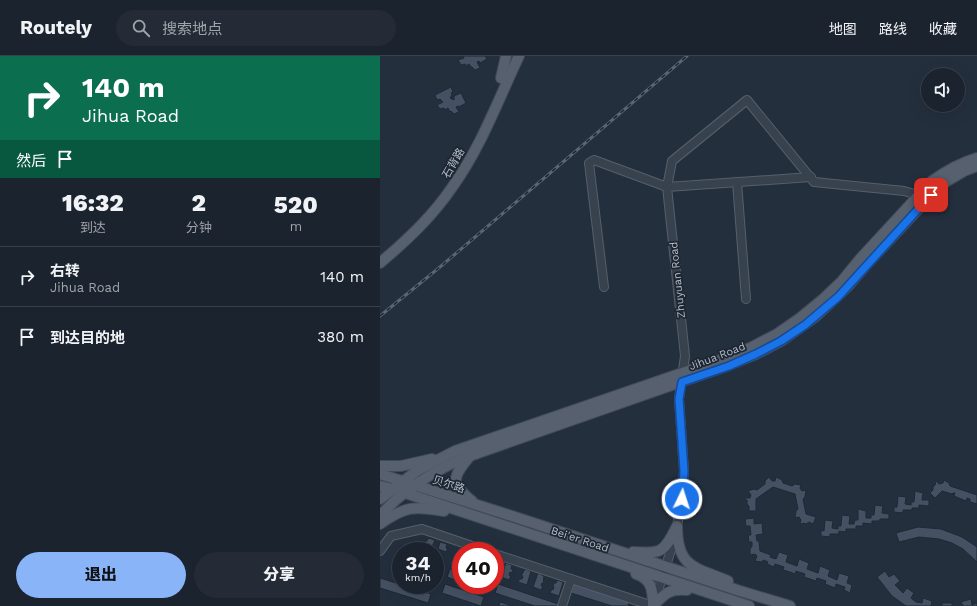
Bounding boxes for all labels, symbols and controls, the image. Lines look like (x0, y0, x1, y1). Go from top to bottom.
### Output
search box (116, 10, 396, 46)
text: Routely (20, 16, 92, 39)
icon: search (130, 17, 152, 39)
text: 搜索地点 (162, 20, 222, 38)
text: 地图 (829, 21, 857, 37)
text: 路线 (879, 21, 907, 37)
text: 收藏 (929, 21, 957, 37)
map controls (921, 68, 965, 112)
button: sound (921, 68, 965, 112)
text: 140 m (82, 71, 165, 104)
icon: right (16, 72, 68, 124)
text: Jihua Road (82, 105, 179, 126)
street label: 石背路 (440, 146, 467, 181)
icon: arrive (54, 148, 76, 170)
text: 然后 (16, 152, 46, 170)
pin (914, 178, 948, 212)
icon: arrive (920, 184, 942, 206)
text: 16:32 (62, 189, 124, 217)
text: 2 (192, 189, 206, 217)
text: 520 (274, 191, 318, 219)
text: m (290, 219, 302, 234)
text: 到达 (80, 220, 106, 235)
text: 分钟 (186, 220, 212, 235)
street label: Zhuyuan Road (667, 241, 688, 319)
text: 右转 (50, 262, 80, 280)
icon: right (16, 266, 38, 288)
text: 140 m (320, 268, 364, 286)
text: Jihua Road (50, 280, 120, 295)
icon: arrive (16, 326, 38, 348)
text: 380 m (317, 328, 364, 346)
text: 到达目的地 (50, 329, 125, 347)
street label: Jihua Road (687, 340, 747, 373)
street label: 贝尔路 (431, 473, 467, 496)
position arrow (661, 478, 703, 520)
street label: Bei'er Road (549, 524, 610, 555)
speed limit sign: 40 (452, 542, 504, 594)
text: 34 (406, 551, 430, 575)
button: 退出 (16, 552, 186, 598)
button: 分享 (194, 552, 364, 598)
text: km/h (405, 572, 431, 583)

